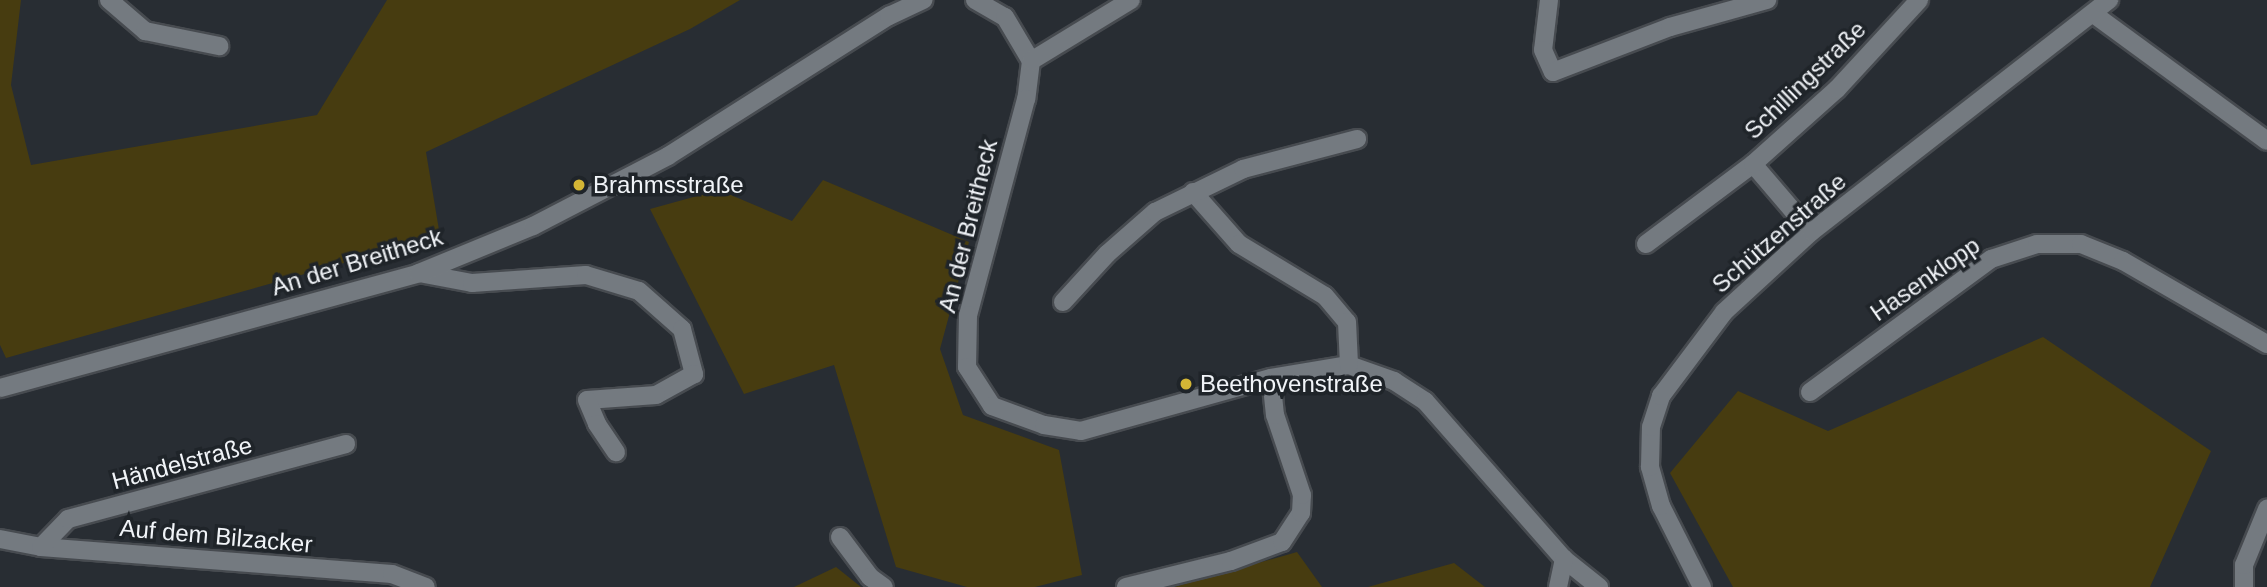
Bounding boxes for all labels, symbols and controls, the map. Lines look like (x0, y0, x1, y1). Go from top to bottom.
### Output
street label: Schillingstraße (1738, 15, 1872, 145)
street label: An der Breitheck (933, 136, 1003, 316)
street label: Schützenstraße (1706, 167, 1852, 299)
place label: Brahmsstraße (593, 171, 744, 199)
marker: Brahmsstraße (571, 177, 587, 193)
street label: An der Breitheck (268, 222, 446, 302)
street label: Hasenklopp (1865, 231, 1985, 327)
place label: Beethovenstraße (1200, 370, 1383, 398)
marker: Beethovenstraße (1178, 376, 1194, 392)
street label: Händelstraße (109, 430, 255, 496)
street label: Auf dem Bilzacker (118, 513, 314, 559)

